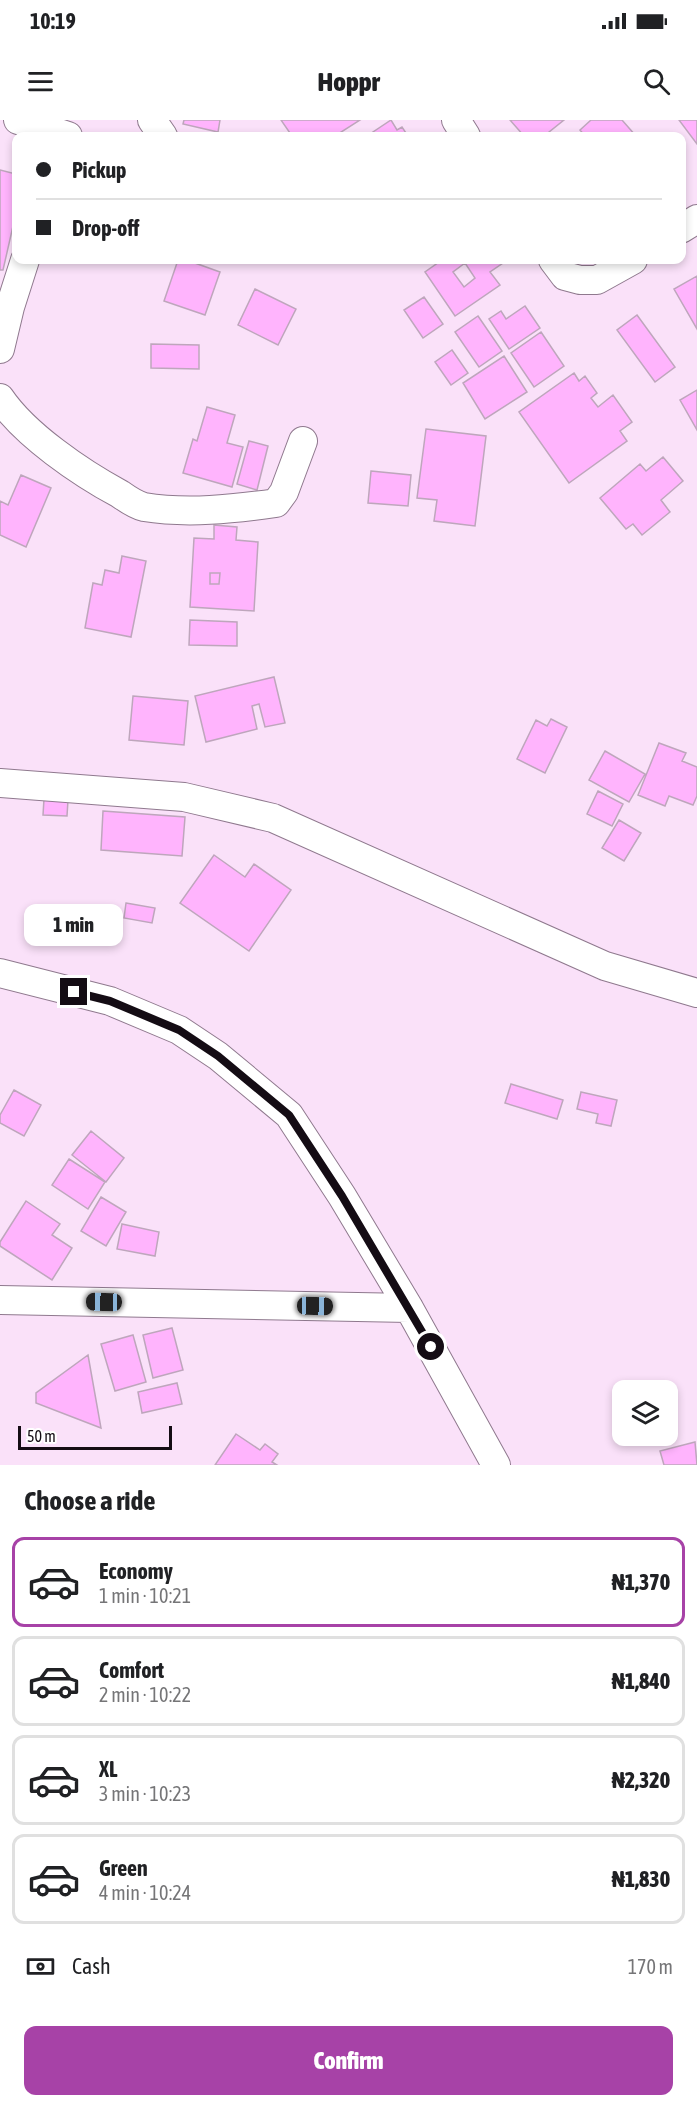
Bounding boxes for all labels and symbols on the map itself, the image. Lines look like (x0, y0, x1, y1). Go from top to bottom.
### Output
callout: 1 min (25, 905, 124, 947)
route end (60, 978, 87, 1005)
car (86, 1293, 122, 1311)
car (297, 1297, 333, 1315)
route start (417, 1333, 444, 1360)
scale bar (18, 1423, 172, 1450)

